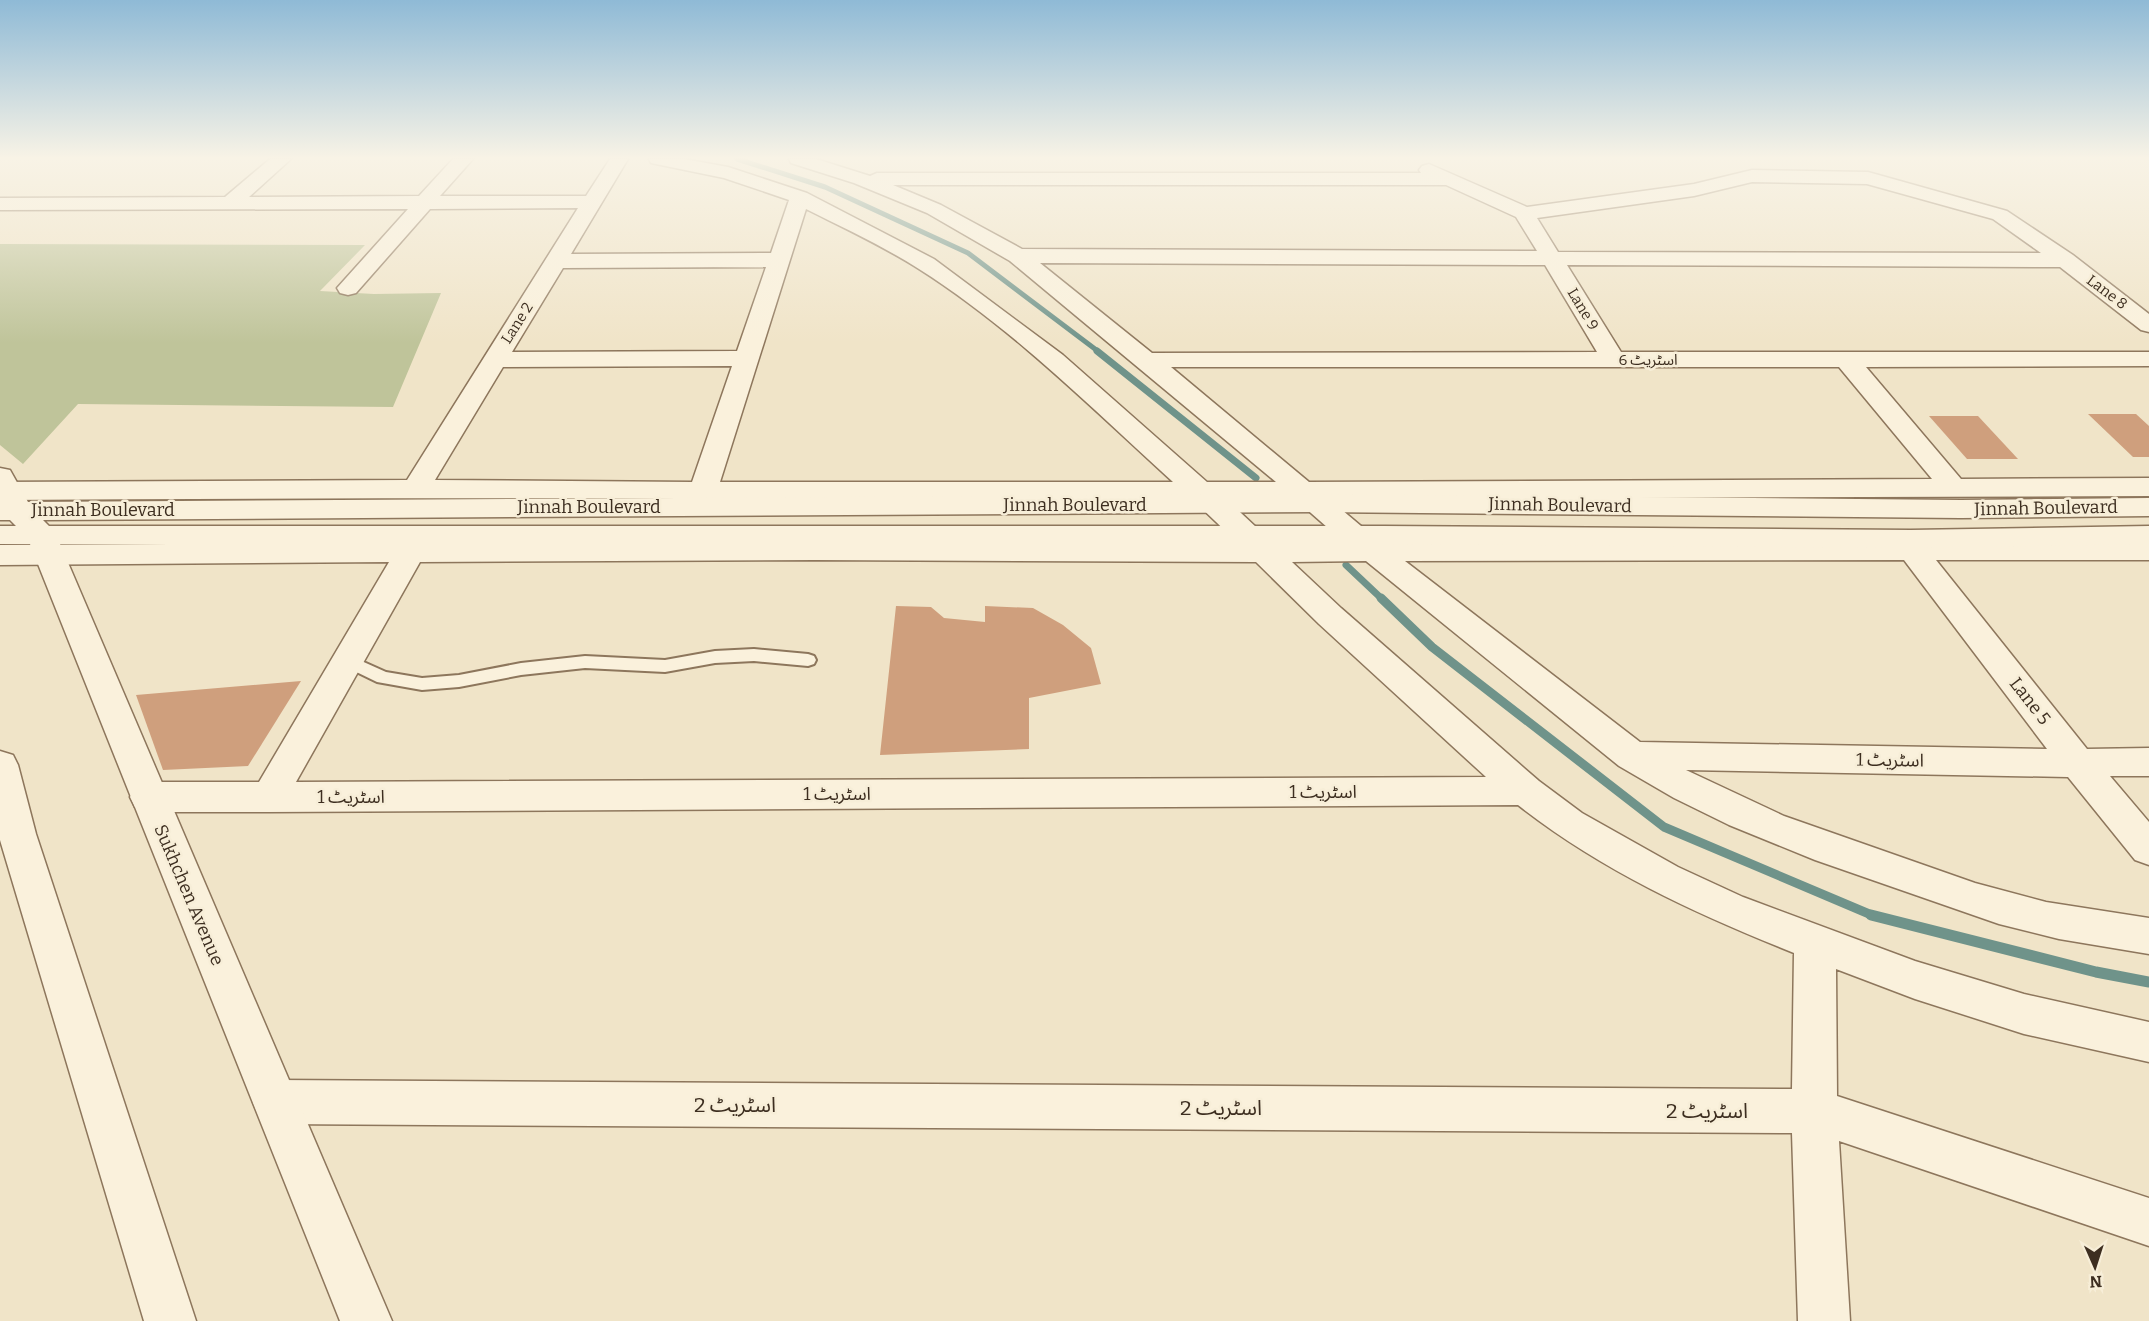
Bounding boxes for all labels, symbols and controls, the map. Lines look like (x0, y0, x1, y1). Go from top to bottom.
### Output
street label: Lane 8 (2083, 271, 2131, 313)
street label: Lane 9 (1563, 285, 1603, 333)
street label: Lane 2 (497, 299, 537, 347)
street label: اسٹریٹ 6 (1618, 351, 1678, 369)
street label: Jinnah Boulevard (1487, 493, 1632, 517)
street label: Jinnah Boulevard (1002, 494, 1147, 516)
street label: Jinnah Boulevard (516, 496, 661, 518)
street label: Jinnah Boulevard (1973, 496, 2118, 520)
street label: Jinnah Boulevard (30, 499, 175, 521)
street label: Lane 5 (2005, 673, 2055, 729)
street label: اسٹریٹ 1 (1856, 748, 1924, 772)
street label: اسٹریٹ 1 (1289, 781, 1357, 803)
street label: اسٹریٹ 1 (803, 783, 871, 805)
street label: اسٹریٹ 1 (317, 786, 385, 808)
street label: Sukhchen Avenue (149, 821, 229, 969)
street label: اسٹریٹ 2 (694, 1092, 776, 1118)
street label: اسٹریٹ 2 (1180, 1095, 1262, 1121)
street label: اسٹریٹ 2 (1666, 1098, 1748, 1124)
north arrow (2065, 1237, 2125, 1297)
text: N (2089, 1272, 2102, 1291)

